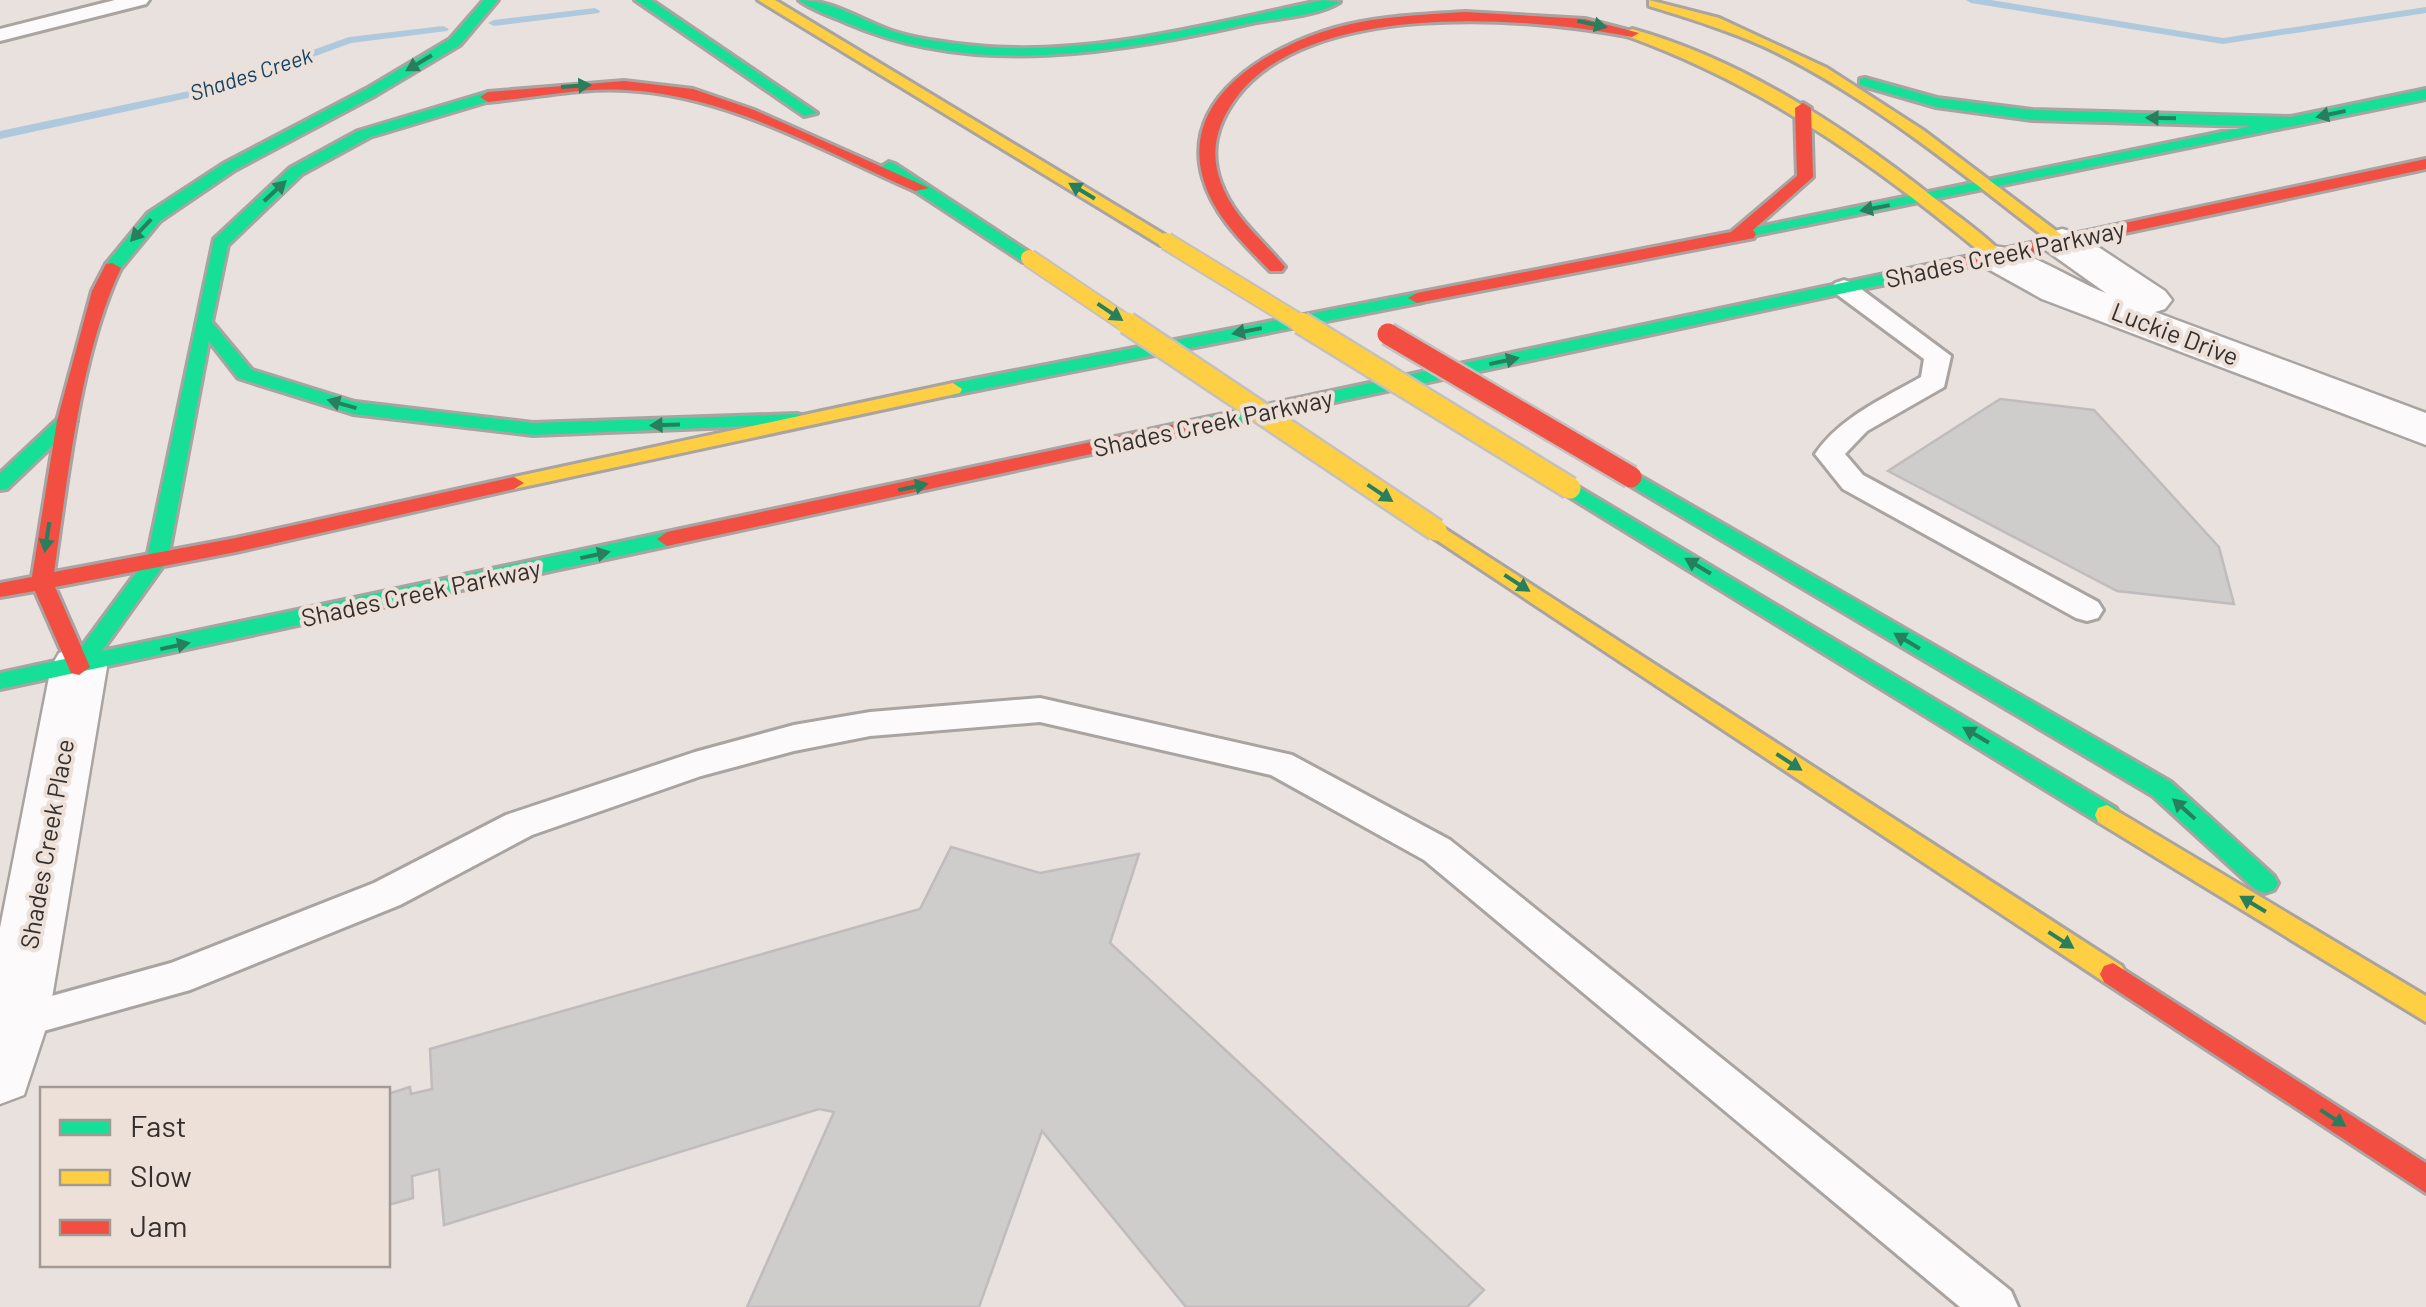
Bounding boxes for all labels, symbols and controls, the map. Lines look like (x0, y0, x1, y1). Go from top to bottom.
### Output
one-way arrow (1577, 16, 1608, 32)
water label: Shades Creek (186, 41, 315, 105)
one-way arrow (405, 54, 433, 71)
one-way arrow (561, 78, 593, 94)
one-way arrow (2315, 107, 2346, 123)
one-way arrow (2144, 110, 2176, 126)
one-way arrow (263, 180, 287, 203)
one-way arrow (1068, 183, 1096, 200)
one-way arrow (1859, 201, 1890, 216)
street label: Shades Creek Parkway (1882, 213, 2127, 293)
one-way arrow (130, 218, 153, 242)
street label: Luckie Drive (2108, 295, 2243, 371)
one-way arrow (1096, 302, 1123, 321)
one-way arrow (1231, 323, 1262, 339)
one-way arrow (1489, 352, 1520, 368)
street label: Shades Creek Parkway (1090, 382, 1335, 462)
one-way arrow (326, 396, 357, 411)
one-way arrow (648, 417, 680, 433)
one-way arrow (898, 478, 929, 494)
one-way arrow (1366, 483, 1393, 501)
one-way arrow (39, 521, 55, 553)
one-way arrow (580, 547, 611, 563)
street label: Shades Creek Parkway (298, 552, 543, 632)
one-way arrow (1684, 558, 1712, 575)
one-way arrow (1504, 574, 1531, 592)
one-way arrow (1893, 633, 1921, 650)
one-way arrow (160, 638, 191, 654)
one-way arrow (1962, 726, 1989, 745)
street label: Shades Creek Place (13, 737, 79, 951)
one-way arrow (1776, 752, 1803, 770)
one-way arrow (2172, 799, 2197, 821)
one-way arrow (2239, 896, 2267, 913)
one-way arrow (2047, 930, 2075, 948)
legend (40, 1087, 390, 1267)
text: Fast (130, 1107, 187, 1143)
one-way arrow (2319, 1108, 2346, 1127)
text: Slow (130, 1157, 192, 1193)
text: Jam (130, 1207, 187, 1243)

